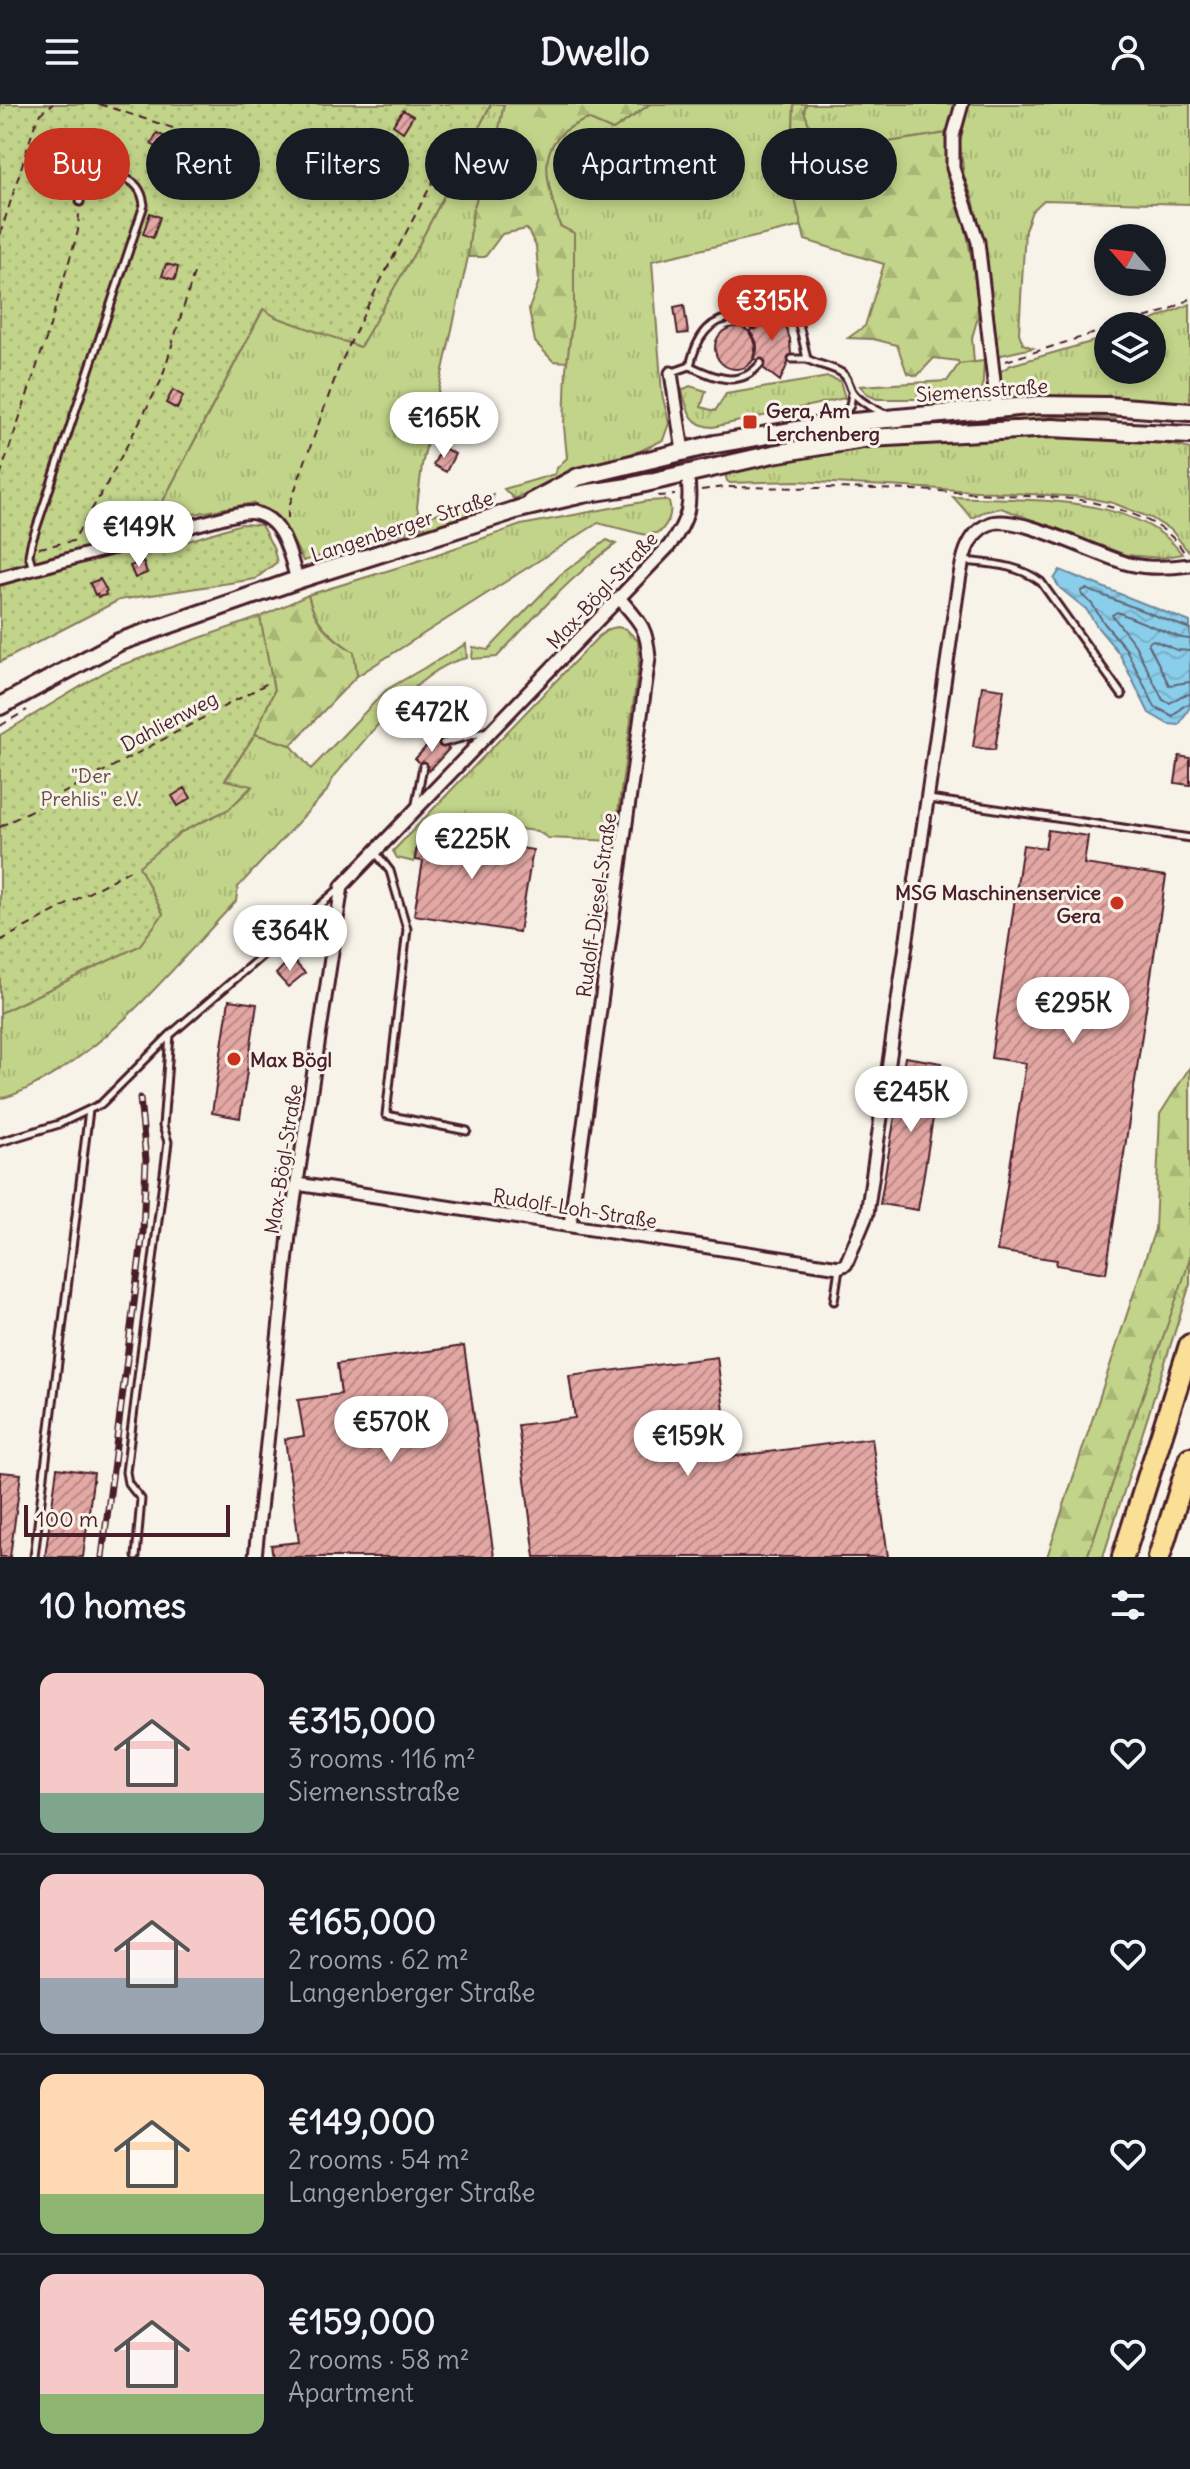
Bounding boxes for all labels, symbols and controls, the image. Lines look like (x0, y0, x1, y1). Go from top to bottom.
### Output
icon: menu (40, 30, 84, 74)
text: Dwello (540, 30, 650, 75)
icon: person (1106, 30, 1150, 74)
chip: Buy (24, 128, 130, 200)
chip: Rent (146, 128, 260, 200)
chip: Filters (276, 128, 409, 200)
chip: New (425, 128, 537, 200)
chip: Apartment (553, 128, 745, 200)
chip: House (761, 128, 897, 200)
north arrow (1094, 224, 1166, 296)
map controls (1094, 224, 1166, 384)
pin: €315K (716, 275, 828, 343)
text: €315K (736, 284, 808, 317)
button: layers (1094, 312, 1166, 384)
street label: Siemensstraße (915, 373, 1049, 407)
pin: €165K (388, 392, 500, 460)
place label: Gera, Am Lerchenberg (766, 398, 880, 446)
text: €165K (408, 401, 480, 434)
marker: Gera, Am Lerchenberg (741, 413, 759, 431)
street label: Langenberger Straße (308, 485, 496, 567)
pin: €149K (83, 501, 195, 569)
text: €149K (103, 510, 175, 543)
street label: Max-Bögl-Straße (541, 526, 663, 654)
street label: Dahlienweg (116, 685, 222, 757)
pin: €472K (376, 686, 488, 754)
text: €472K (395, 695, 469, 728)
park label: "Der Prehlis" e.V. (40, 763, 142, 811)
street label: Rudolf-Diesel-Straße (571, 811, 621, 999)
pin: €225K (416, 813, 528, 881)
text: €225K (434, 822, 510, 855)
place label: MSG Maschinenservice Gera (895, 880, 1102, 928)
marker: MSG Maschinenservice Gera (1108, 894, 1126, 912)
pin: €364K (234, 905, 346, 973)
text: €364K (251, 914, 329, 947)
pin: €295K (1017, 977, 1129, 1045)
text: €295K (1035, 986, 1111, 1019)
place label: Max Bögl (250, 1047, 332, 1072)
marker: Max Bögl (225, 1050, 243, 1068)
pin: €245K (855, 1066, 967, 1134)
text: €245K (873, 1075, 949, 1108)
street label: Max-Bögl-Straße (259, 1082, 307, 1236)
street label: Rudolf-Loh-Straße (491, 1183, 659, 1233)
pin: €570K (335, 1396, 447, 1464)
text: €570K (352, 1405, 430, 1438)
pin: €159K (632, 1410, 744, 1478)
text: €159K (652, 1419, 724, 1452)
scale bar (24, 1501, 230, 1537)
text: 100 m (36, 1505, 98, 1533)
icon: filters (1106, 1583, 1150, 1627)
text: 10 homes (40, 1584, 186, 1627)
text: €315,000 (288, 1699, 436, 1742)
icon: home (104, 1705, 200, 1801)
icon: heart (1106, 1731, 1150, 1775)
text: 3 rooms · 116 m² (288, 1742, 476, 1775)
text: Siemensstraße (288, 1775, 460, 1808)
text: €165,000 (288, 1900, 436, 1943)
icon: home (104, 1906, 200, 2002)
icon: heart (1106, 1932, 1150, 1976)
text: 2 rooms · 62 m² (288, 1943, 469, 1976)
text: Langenberger Straße (288, 1976, 536, 2009)
text: €149,000 (288, 2100, 436, 2143)
icon: home (104, 2106, 200, 2202)
icon: heart (1106, 2132, 1150, 2176)
text: 2 rooms · 54 m² (288, 2143, 470, 2176)
text: Langenberger Straße (288, 2176, 536, 2209)
text: €159,000 (288, 2300, 436, 2343)
icon: home (104, 2306, 200, 2402)
icon: heart (1106, 2332, 1150, 2376)
text: 2 rooms · 58 m² (288, 2343, 469, 2376)
text: Apartment (288, 2376, 414, 2409)

